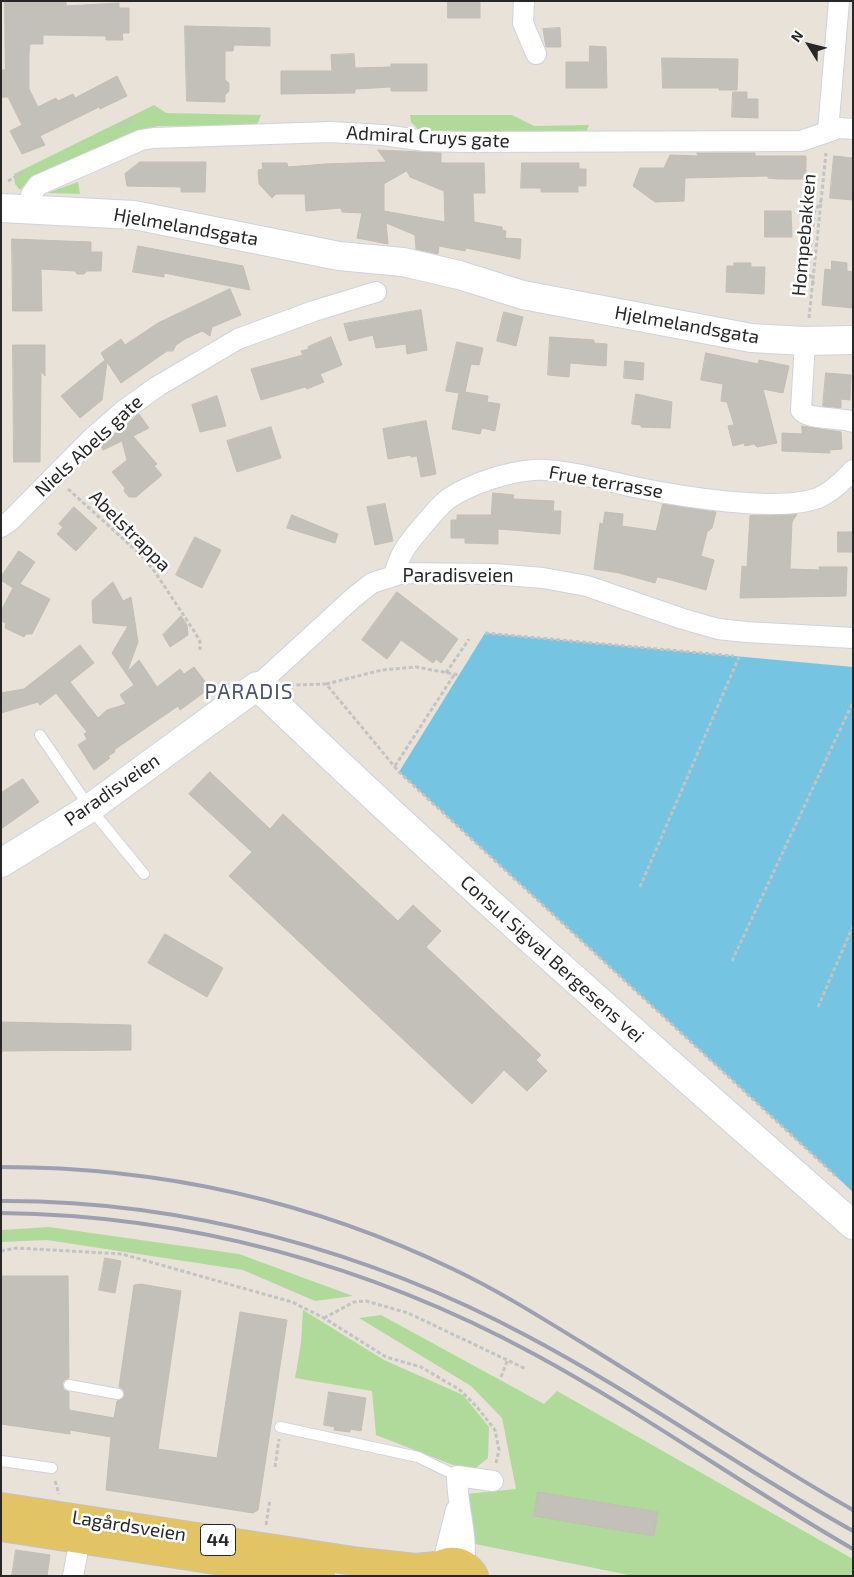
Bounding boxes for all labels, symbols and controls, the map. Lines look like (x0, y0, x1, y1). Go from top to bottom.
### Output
north arrow (784, 20, 834, 70)
text: N (787, 27, 806, 45)
street label: Admiral Cruys gate (346, 121, 510, 153)
street label: Hompebakken (787, 173, 821, 297)
street label: Hjelmelandsgata (112, 203, 260, 251)
street label: Hjelmelandsgata (613, 301, 761, 349)
street label: Niels Abels gate (31, 390, 147, 502)
street label: Frue terrasse (547, 461, 665, 503)
street label: Abelstrappa (84, 485, 176, 577)
street label: Paradisveien (403, 565, 513, 587)
district label: PARADIS (204, 679, 294, 705)
street label: Paradisveien (60, 749, 164, 831)
street label: Consul Sigval Bergesens vei (455, 871, 649, 1047)
street label: Lagårdsveien (70, 1506, 188, 1546)
road number: 44 (200, 1524, 236, 1556)

